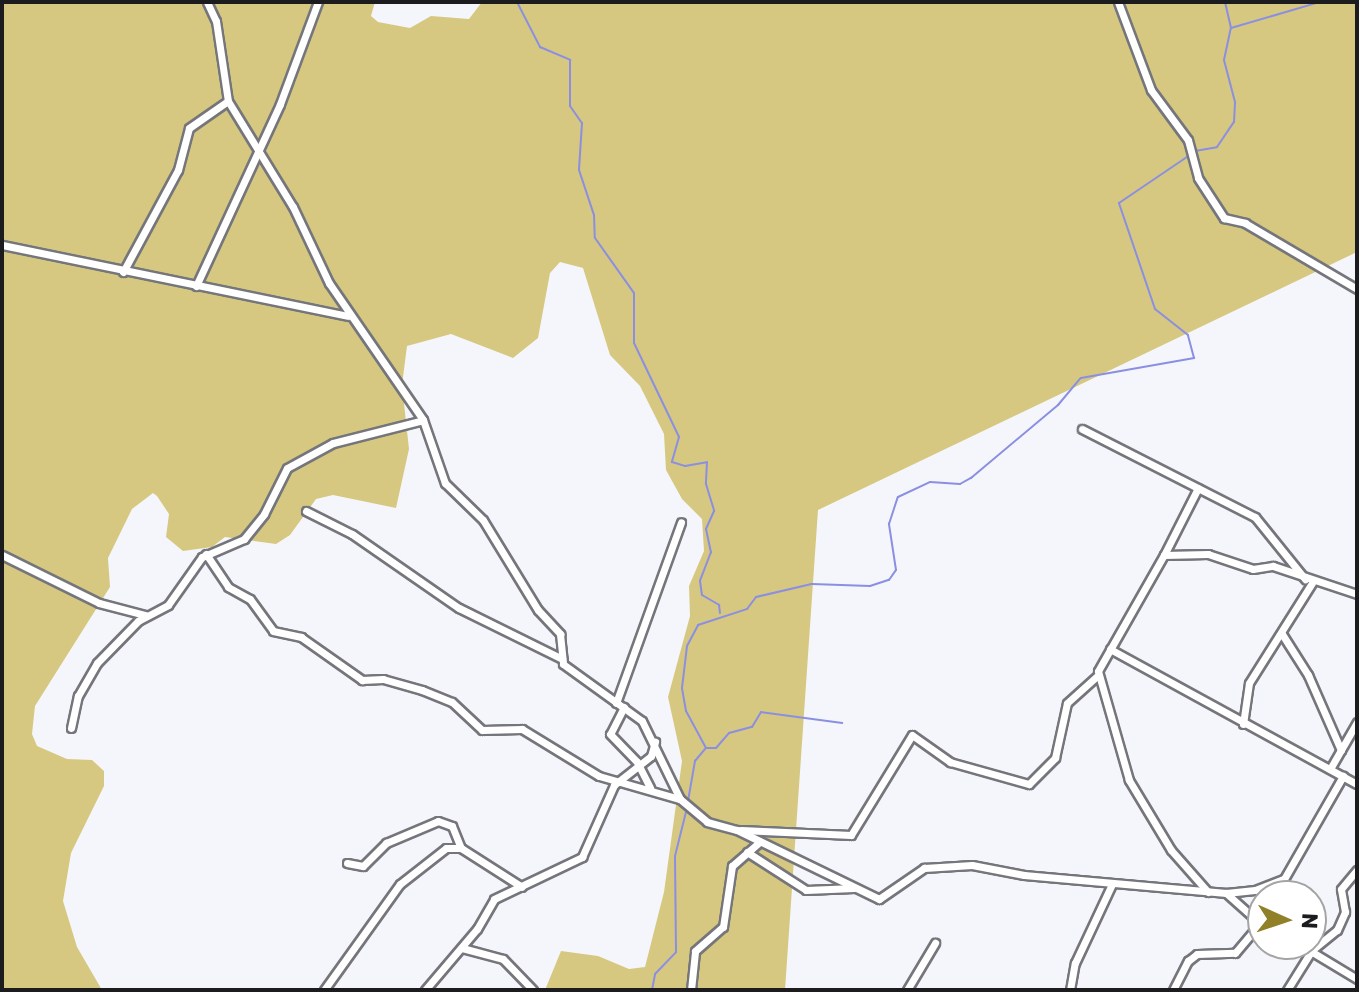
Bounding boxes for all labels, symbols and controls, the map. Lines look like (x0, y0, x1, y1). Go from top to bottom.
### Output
north arrow (1247, 880, 1327, 960)
text: N (1296, 913, 1323, 930)

